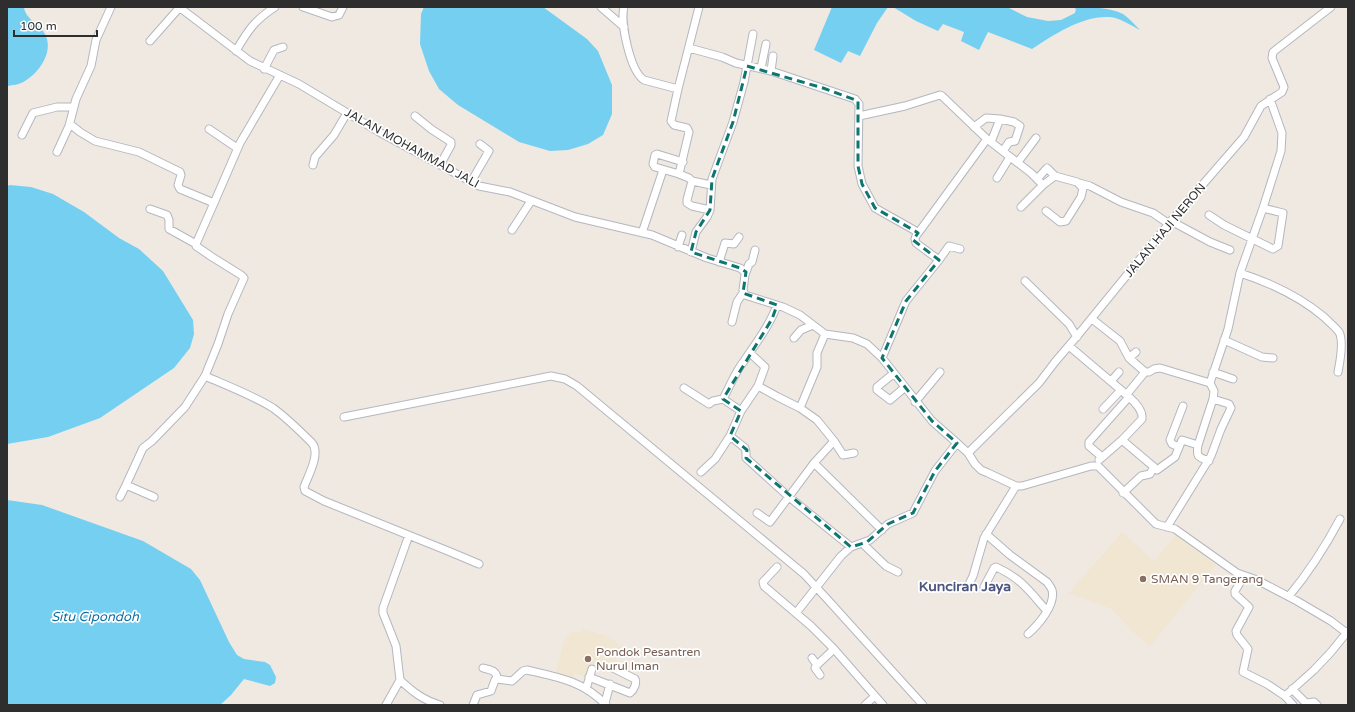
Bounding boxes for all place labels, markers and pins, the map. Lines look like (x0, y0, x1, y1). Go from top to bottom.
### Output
place label: SMAN 9 Tangerang (1151, 572, 1263, 586)
marker: SMAN 9 Tangerang (1138, 574, 1148, 584)
place label: Pondok Pesantren Nurul Iman (596, 645, 701, 673)
marker: Pondok Pesantren Nurul Iman (583, 654, 593, 664)

